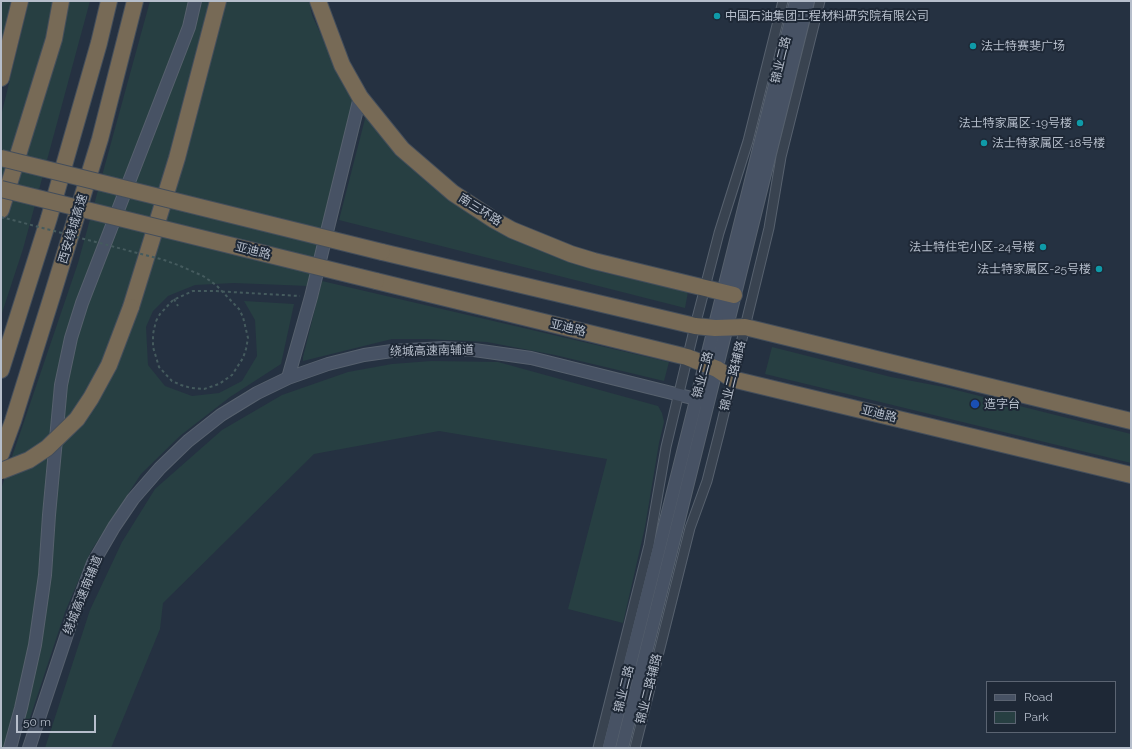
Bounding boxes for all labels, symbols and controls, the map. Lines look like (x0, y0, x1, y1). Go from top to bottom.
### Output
place label: 中国石油集团工程材料研究院有限公司 (725, 9, 929, 23)
marker: 中国石油集团工程材料研究院有限公司 (712, 11, 722, 21)
street label: 锦业二路 (768, 35, 794, 85)
place label: 法士特赛斐广场 (981, 39, 1065, 53)
marker: 法士特赛斐广场 (968, 41, 978, 51)
place label: 法士特家属区-19号楼 (959, 116, 1072, 130)
marker: 法士特家属区-19号楼 (1075, 118, 1085, 128)
place label: 法士特家属区-18号楼 (992, 136, 1105, 150)
marker: 法士特家属区-18号楼 (979, 138, 989, 148)
street label: 南三环路 (456, 191, 504, 229)
street label: 西安绕城高速 (56, 192, 90, 266)
street label: 亚迪路 (234, 240, 272, 262)
place label: 法士特住宅小区-24号楼 (909, 240, 1035, 254)
marker: 法士特住宅小区-24号楼 (1038, 242, 1048, 252)
place label: 法士特家属区-25号楼 (977, 262, 1091, 276)
marker: 法士特家属区-25号楼 (1094, 264, 1104, 274)
street label: 亚迪路 (549, 317, 587, 339)
street label: 锦业二路辅路 (717, 339, 749, 413)
street label: 绕城高速南辅道 (390, 343, 474, 359)
street label: 锦业二路 (690, 350, 716, 400)
place label: 造字台 (984, 397, 1020, 411)
marker: 造字台 (969, 398, 981, 410)
street label: 亚迪路 (860, 403, 898, 425)
street label: 绕城高速南辅道 (61, 553, 105, 637)
street label: 锦业二路辅路 (633, 652, 665, 726)
street label: 锦业二路 (611, 664, 637, 714)
legend (986, 681, 1116, 733)
text: Road (1024, 690, 1053, 704)
scale bar (18, 707, 98, 733)
text: Park (1024, 710, 1049, 724)
text: 50 m (23, 715, 51, 729)

